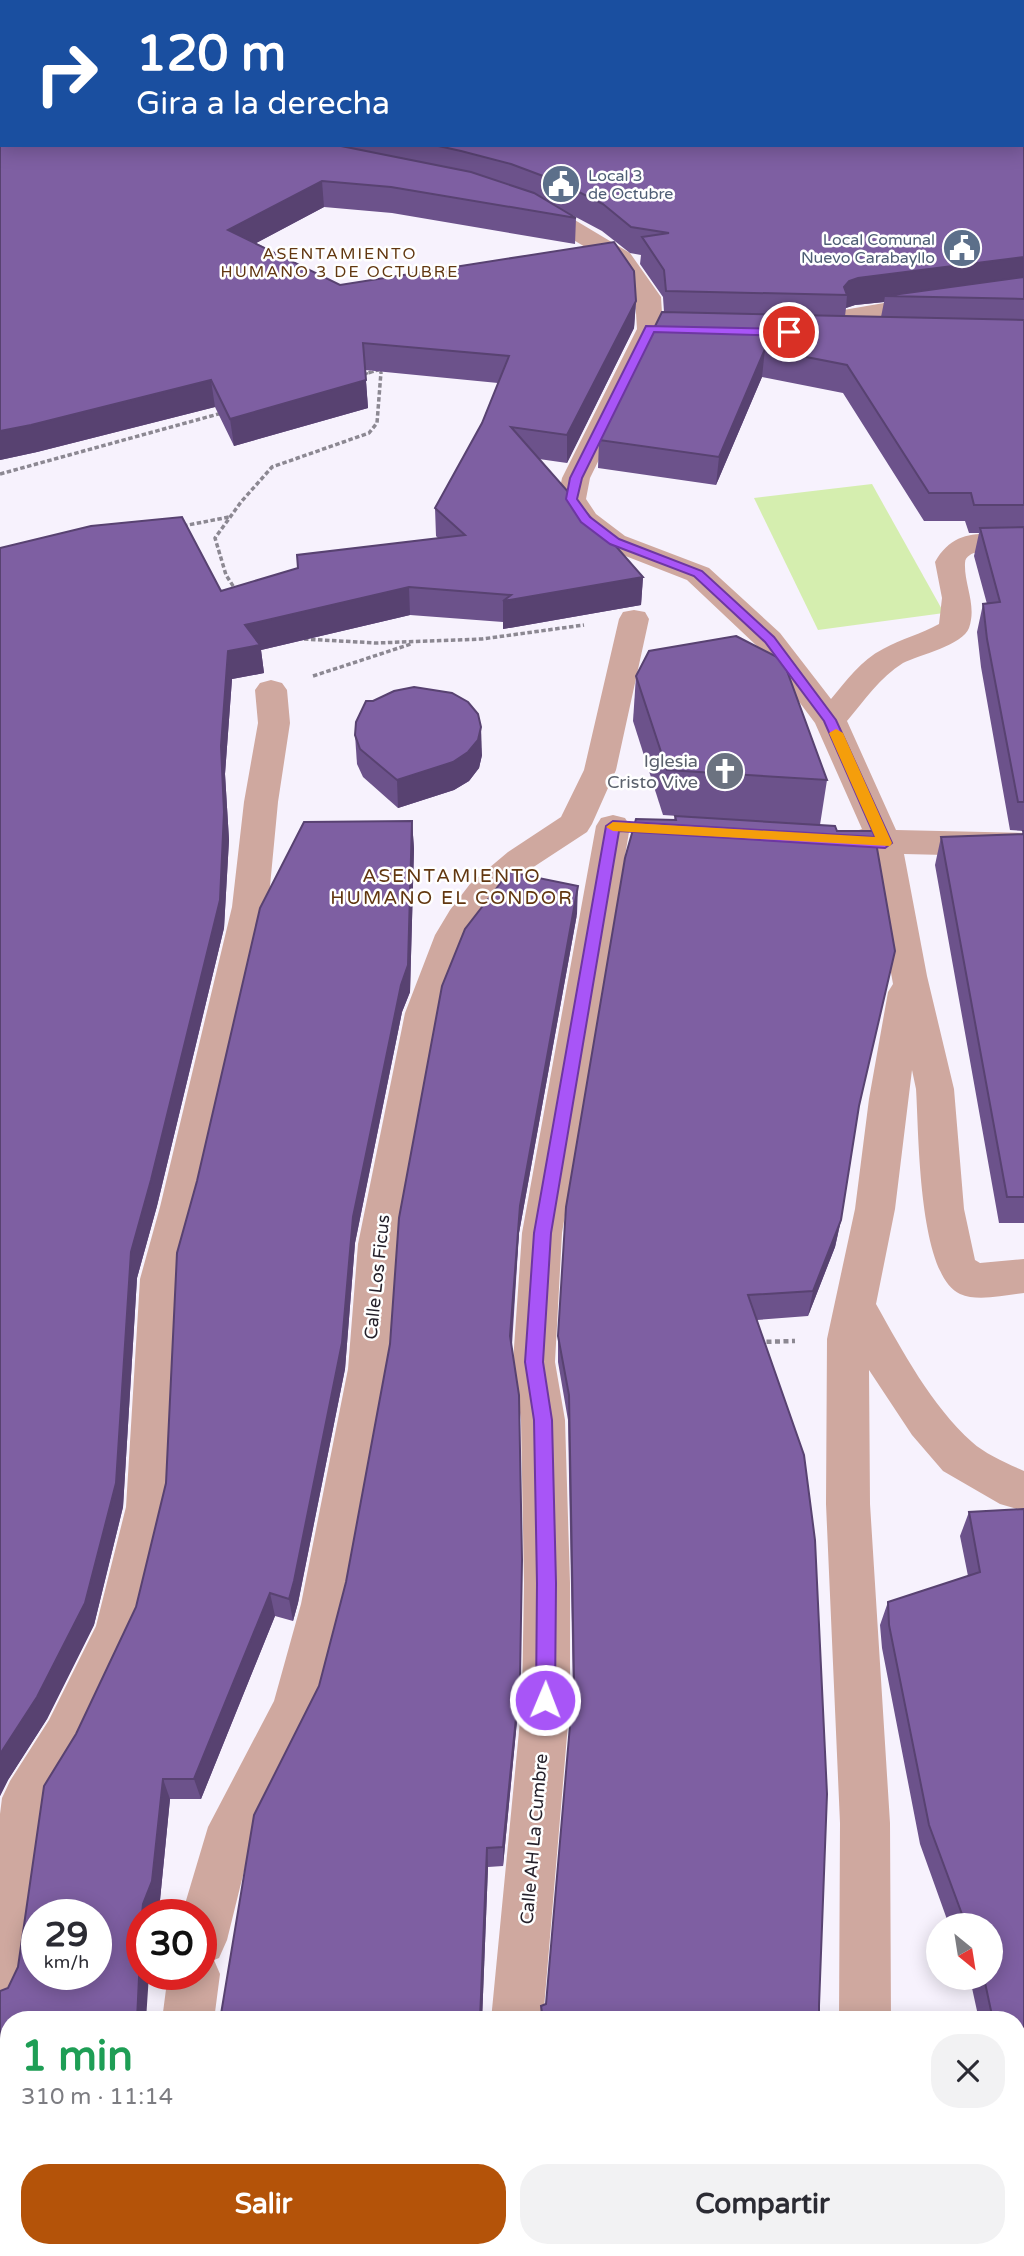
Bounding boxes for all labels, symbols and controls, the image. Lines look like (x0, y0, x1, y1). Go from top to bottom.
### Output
text: 120 m (136, 25, 286, 84)
icon: right (21, 28, 112, 119)
text: Gira a la derecha (136, 85, 390, 123)
public building icon: Local 3 de Octubre (540, 163, 582, 205)
place label: Local 3 de Octubre (588, 166, 673, 204)
public building icon: Local Comunal Nuevo Carabayllo (941, 227, 983, 269)
place label: Local Comunal Nuevo Carabayllo (801, 230, 935, 268)
district label: ASENTAMIENTO HUMANO 3 DE OCTUBRE (221, 244, 459, 282)
pin (759, 302, 819, 362)
icon: arrive (770, 313, 808, 351)
place label: Iglesia Cristo Vive (607, 750, 698, 793)
church icon: Iglesia Cristo Vive (704, 750, 746, 792)
district label: ASENTAMIENTO HUMANO EL CONDOR (330, 865, 574, 909)
street label: Calle Los Ficus (360, 1213, 394, 1341)
position arrow (508, 1663, 582, 1737)
street label: Calle AH La Cumbre (516, 1753, 552, 1925)
speed limit sign: 30 (126, 1899, 217, 1990)
north arrow (926, 1913, 1003, 1990)
map controls (926, 1913, 1003, 1990)
text: 29 (45, 1914, 88, 1956)
text: km/h (44, 1951, 89, 1973)
text: 1 min (21, 2031, 133, 2082)
button: close (931, 2034, 1005, 2108)
text: 310 m · 11:14 (21, 2083, 173, 2111)
button: Salir (21, 2164, 506, 2244)
button: Compartir (520, 2164, 1005, 2244)

